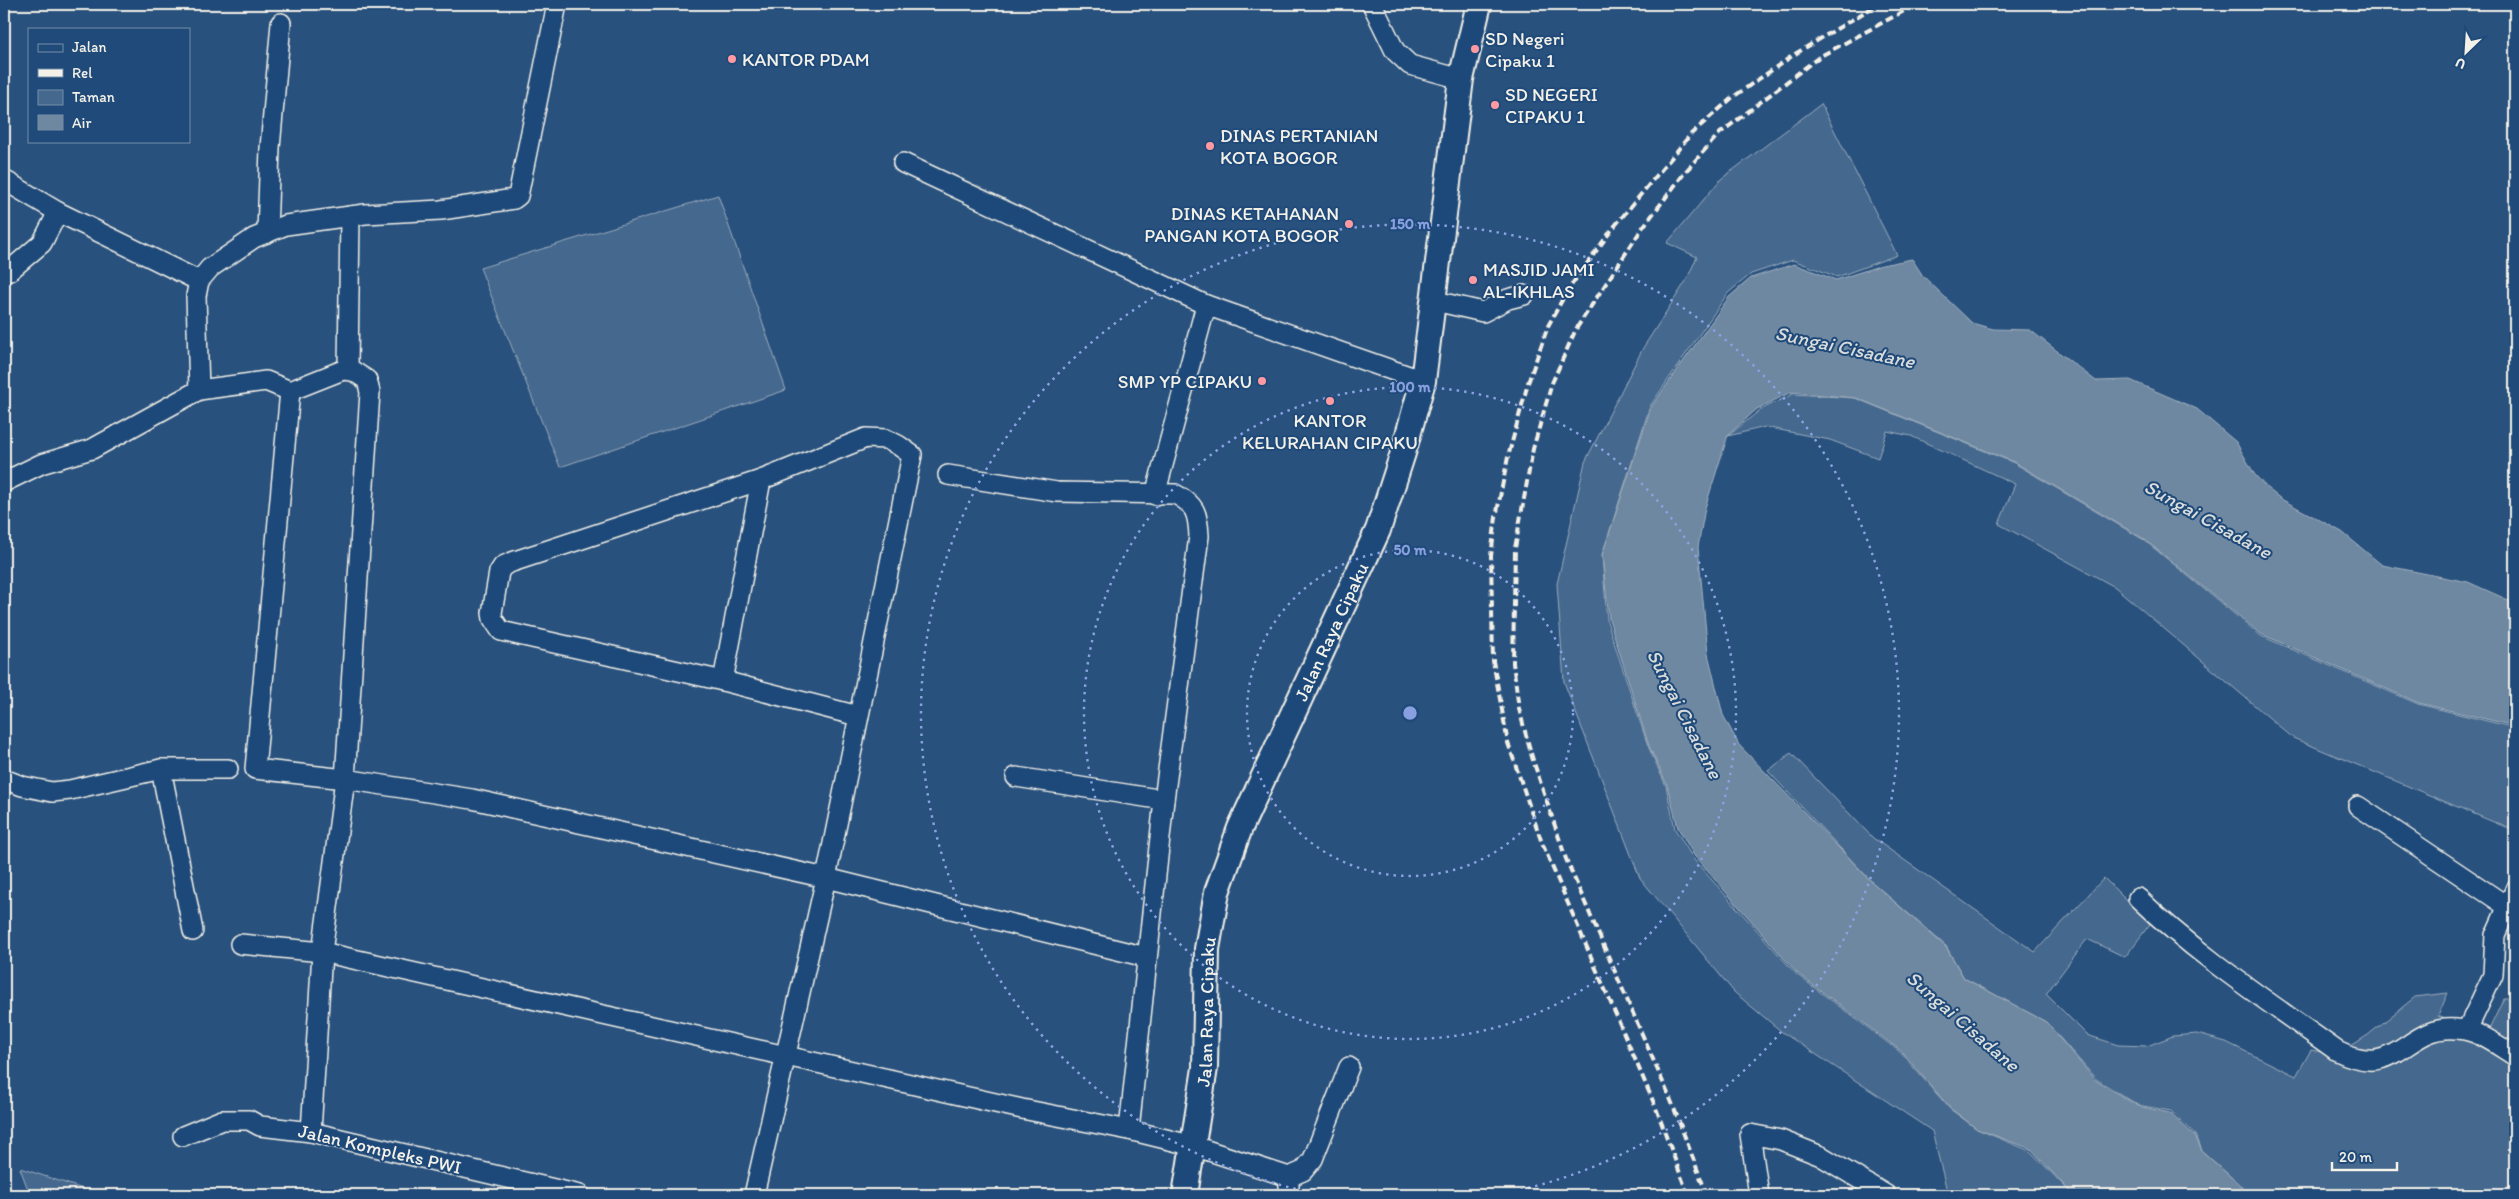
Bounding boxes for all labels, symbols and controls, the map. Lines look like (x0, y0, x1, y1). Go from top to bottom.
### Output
place label: SD Negeri Cipaku 1 (1485, 27, 1565, 72)
legend (28, 28, 190, 142)
north arrow (2442, 28, 2492, 78)
text: Jalan (72, 38, 106, 56)
marker: SD Negeri Cipaku 1 (1469, 43, 1481, 55)
place label: KANTOR PDAM (742, 48, 870, 71)
marker: KANTOR PDAM (726, 53, 738, 65)
text: U (2453, 54, 2469, 73)
text: Rel (72, 64, 93, 82)
place label: SD NEGERI CIPAKU 1 (1505, 83, 1598, 128)
text: Taman (72, 88, 115, 106)
marker: SD NEGERI CIPAKU 1 (1489, 99, 1501, 111)
text: Air (72, 114, 91, 132)
place label: DINAS PERTANIAN KOTA BOGOR (1220, 124, 1378, 169)
marker: DINAS PERTANIAN KOTA BOGOR (1204, 140, 1216, 152)
place label: DINAS KETAHANAN PANGAN KOTA BOGOR (1144, 202, 1339, 247)
text: 150 m (1390, 215, 1430, 233)
marker: DINAS KETAHANAN PANGAN KOTA BOGOR (1343, 218, 1355, 230)
place label: MASJID JAMI AL-IKHLAS (1483, 258, 1595, 303)
marker: MASJID JAMI AL-IKHLAS (1467, 274, 1479, 286)
water label: Sungai Cisadane (1773, 321, 1918, 374)
place label: SMP YP CIPAKU (1118, 370, 1252, 393)
marker: SMP YP CIPAKU (1256, 375, 1268, 387)
text: 100 m (1389, 378, 1431, 396)
marker: KANTOR KELURAHAN CIPAKU (1324, 395, 1336, 407)
place label: KANTOR KELURAHAN CIPAKU (1242, 409, 1418, 454)
water label: Sungai Cisadane (2140, 474, 2277, 565)
text: 50 m (1393, 541, 1427, 559)
street label: Jalan Raya Cipaku (1289, 558, 1373, 704)
water label: Sungai Cisadane (1642, 645, 1729, 784)
centre of rings (1401, 704, 1419, 722)
street label: Jalan Raya Cipaku (1191, 934, 1221, 1088)
water label: Sungai Cisadane (1902, 965, 2025, 1077)
street label: Jalan Kompleks PWI (296, 1119, 464, 1179)
scale bar (2332, 1139, 2396, 1171)
text: 20 m (2339, 1148, 2373, 1166)

